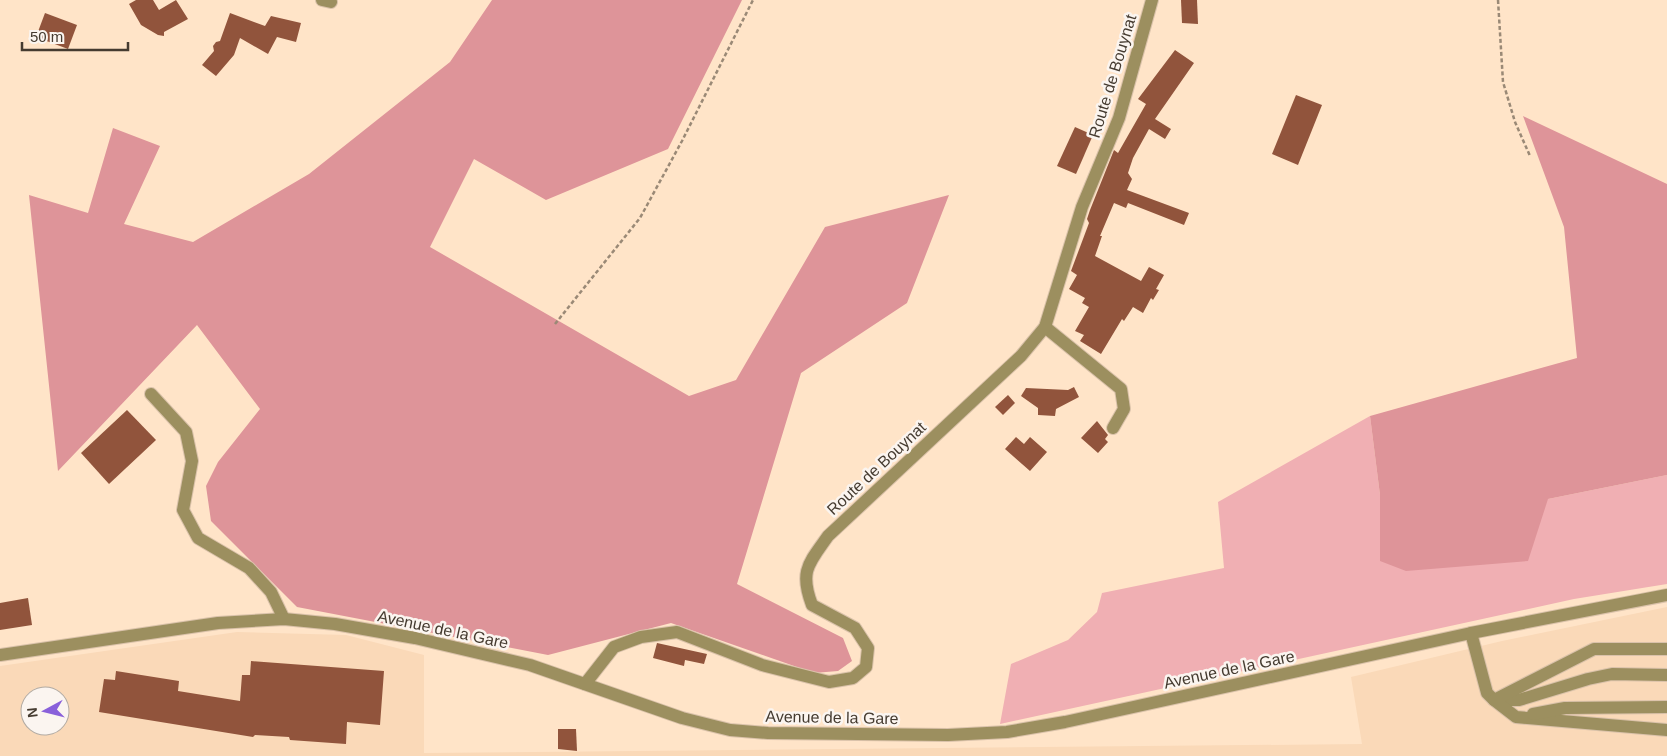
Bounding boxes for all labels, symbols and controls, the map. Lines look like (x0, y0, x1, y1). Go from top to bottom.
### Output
street label: Route de Bouynat (1086, 12, 1139, 140)
scale bar (22, 20, 129, 52)
text: 50 m (30, 28, 63, 45)
street label: Route de Bouynat (824, 418, 929, 518)
street label: Avenue de la Gare (376, 607, 510, 652)
street label: Avenue de la Gare (1162, 647, 1296, 692)
north arrow (20, 686, 70, 736)
text: N (24, 707, 41, 719)
street label: Avenue de la Gare (765, 708, 899, 727)

